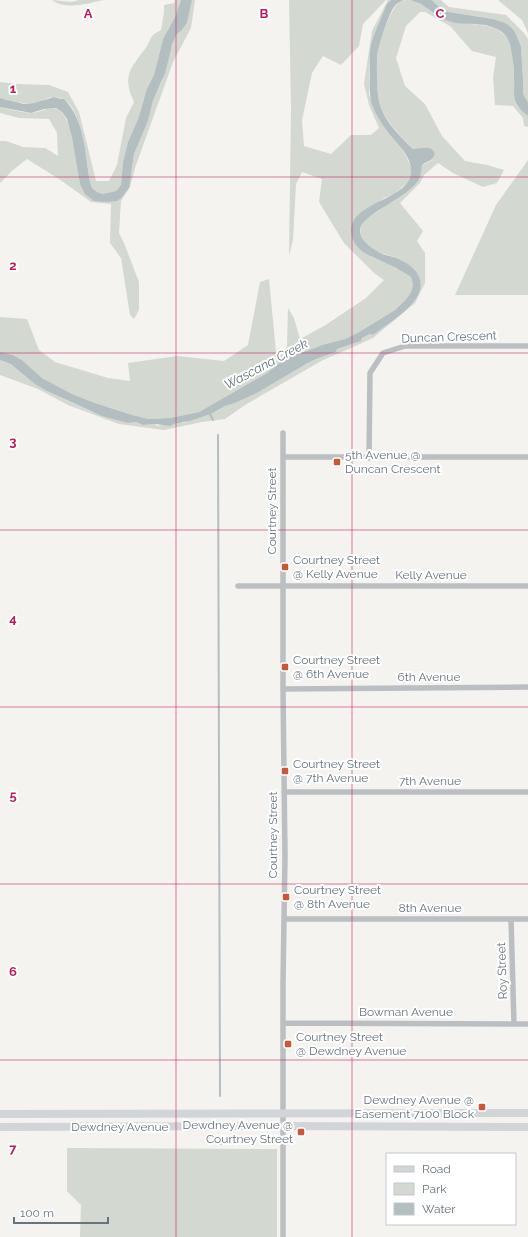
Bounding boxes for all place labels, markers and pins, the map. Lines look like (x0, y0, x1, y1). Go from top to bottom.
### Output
place label: 5th Avenue @ Duncan Crescent (345, 448, 441, 476)
marker: 5th Avenue @ Duncan Crescent (332, 457, 342, 467)
place label: Courtney Street @ Kelly Avenue (293, 553, 380, 581)
marker: Courtney Street @ Kelly Avenue (280, 562, 290, 572)
place label: Courtney Street @ 6th Avenue (293, 653, 380, 681)
marker: Courtney Street @ 6th Avenue (280, 662, 290, 672)
place label: Courtney Street @ 7th Avenue (293, 757, 380, 785)
marker: Courtney Street @ 7th Avenue (280, 766, 290, 776)
place label: Courtney Street @ 8th Avenue (294, 883, 381, 911)
marker: Courtney Street @ 8th Avenue (281, 892, 291, 902)
place label: Courtney Street @ Dewdney Avenue (296, 1030, 406, 1058)
marker: Courtney Street @ Dewdney Avenue (283, 1039, 293, 1049)
place label: Dewdney Avenue @ Easement 7100 Block (355, 1093, 475, 1121)
marker: Dewdney Avenue @ Easement 7100 Block (477, 1102, 487, 1112)
place label: Dewdney Avenue @ Courtney Street (183, 1118, 293, 1146)
marker: Dewdney Avenue @ Courtney Street (296, 1127, 306, 1137)

